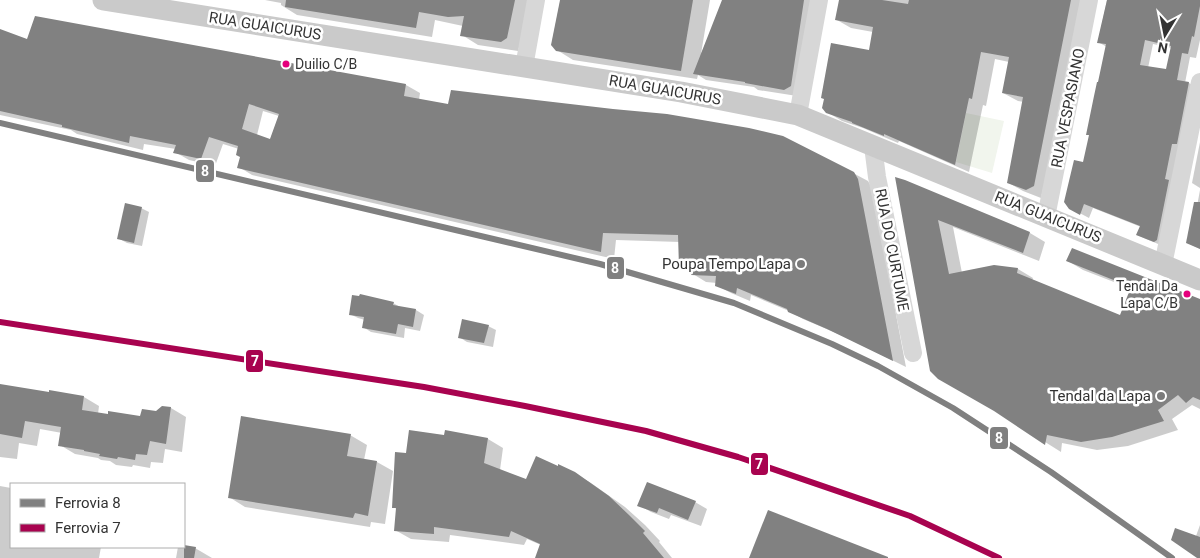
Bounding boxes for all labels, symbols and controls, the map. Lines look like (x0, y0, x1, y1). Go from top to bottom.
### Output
street label: RUA GUAICURUS (208, 8, 322, 44)
north arrow (1140, 10, 1190, 60)
text: N (1156, 39, 1169, 57)
street label: RUA VESPASIANO (1048, 47, 1088, 169)
place label: Duilio C/B (295, 56, 357, 72)
marker: Duilio C/B (281, 59, 291, 69)
street label: RUA GUAICURUS (608, 71, 722, 109)
line badge: 8 (195, 159, 215, 183)
text: 8 (201, 163, 209, 179)
street label: RUA DO CURTUME (871, 187, 913, 313)
street label: RUA GUAICURUS (992, 187, 1104, 247)
place label: Poupa Tempo Lapa (662, 255, 791, 273)
line badge: 8 (606, 256, 625, 280)
marker: Poupa Tempo Lapa (795, 258, 807, 270)
text: 8 (611, 260, 619, 276)
place label: Tendal Da Lapa C/B (1116, 278, 1178, 311)
marker: Tendal Da Lapa C/B (1182, 289, 1192, 299)
line badge: 7 (245, 349, 264, 373)
text: 7 (251, 353, 259, 369)
place label: Tendal da Lapa (1049, 387, 1151, 405)
marker: Tendal da Lapa (1155, 390, 1167, 402)
line badge: 8 (989, 426, 1009, 450)
text: 8 (995, 430, 1003, 446)
line badge: 7 (750, 452, 769, 476)
text: 7 (755, 456, 763, 472)
legend (10, 483, 185, 548)
text: Ferrovia 8 (55, 494, 121, 512)
text: Ferrovia 7 (55, 519, 121, 537)

